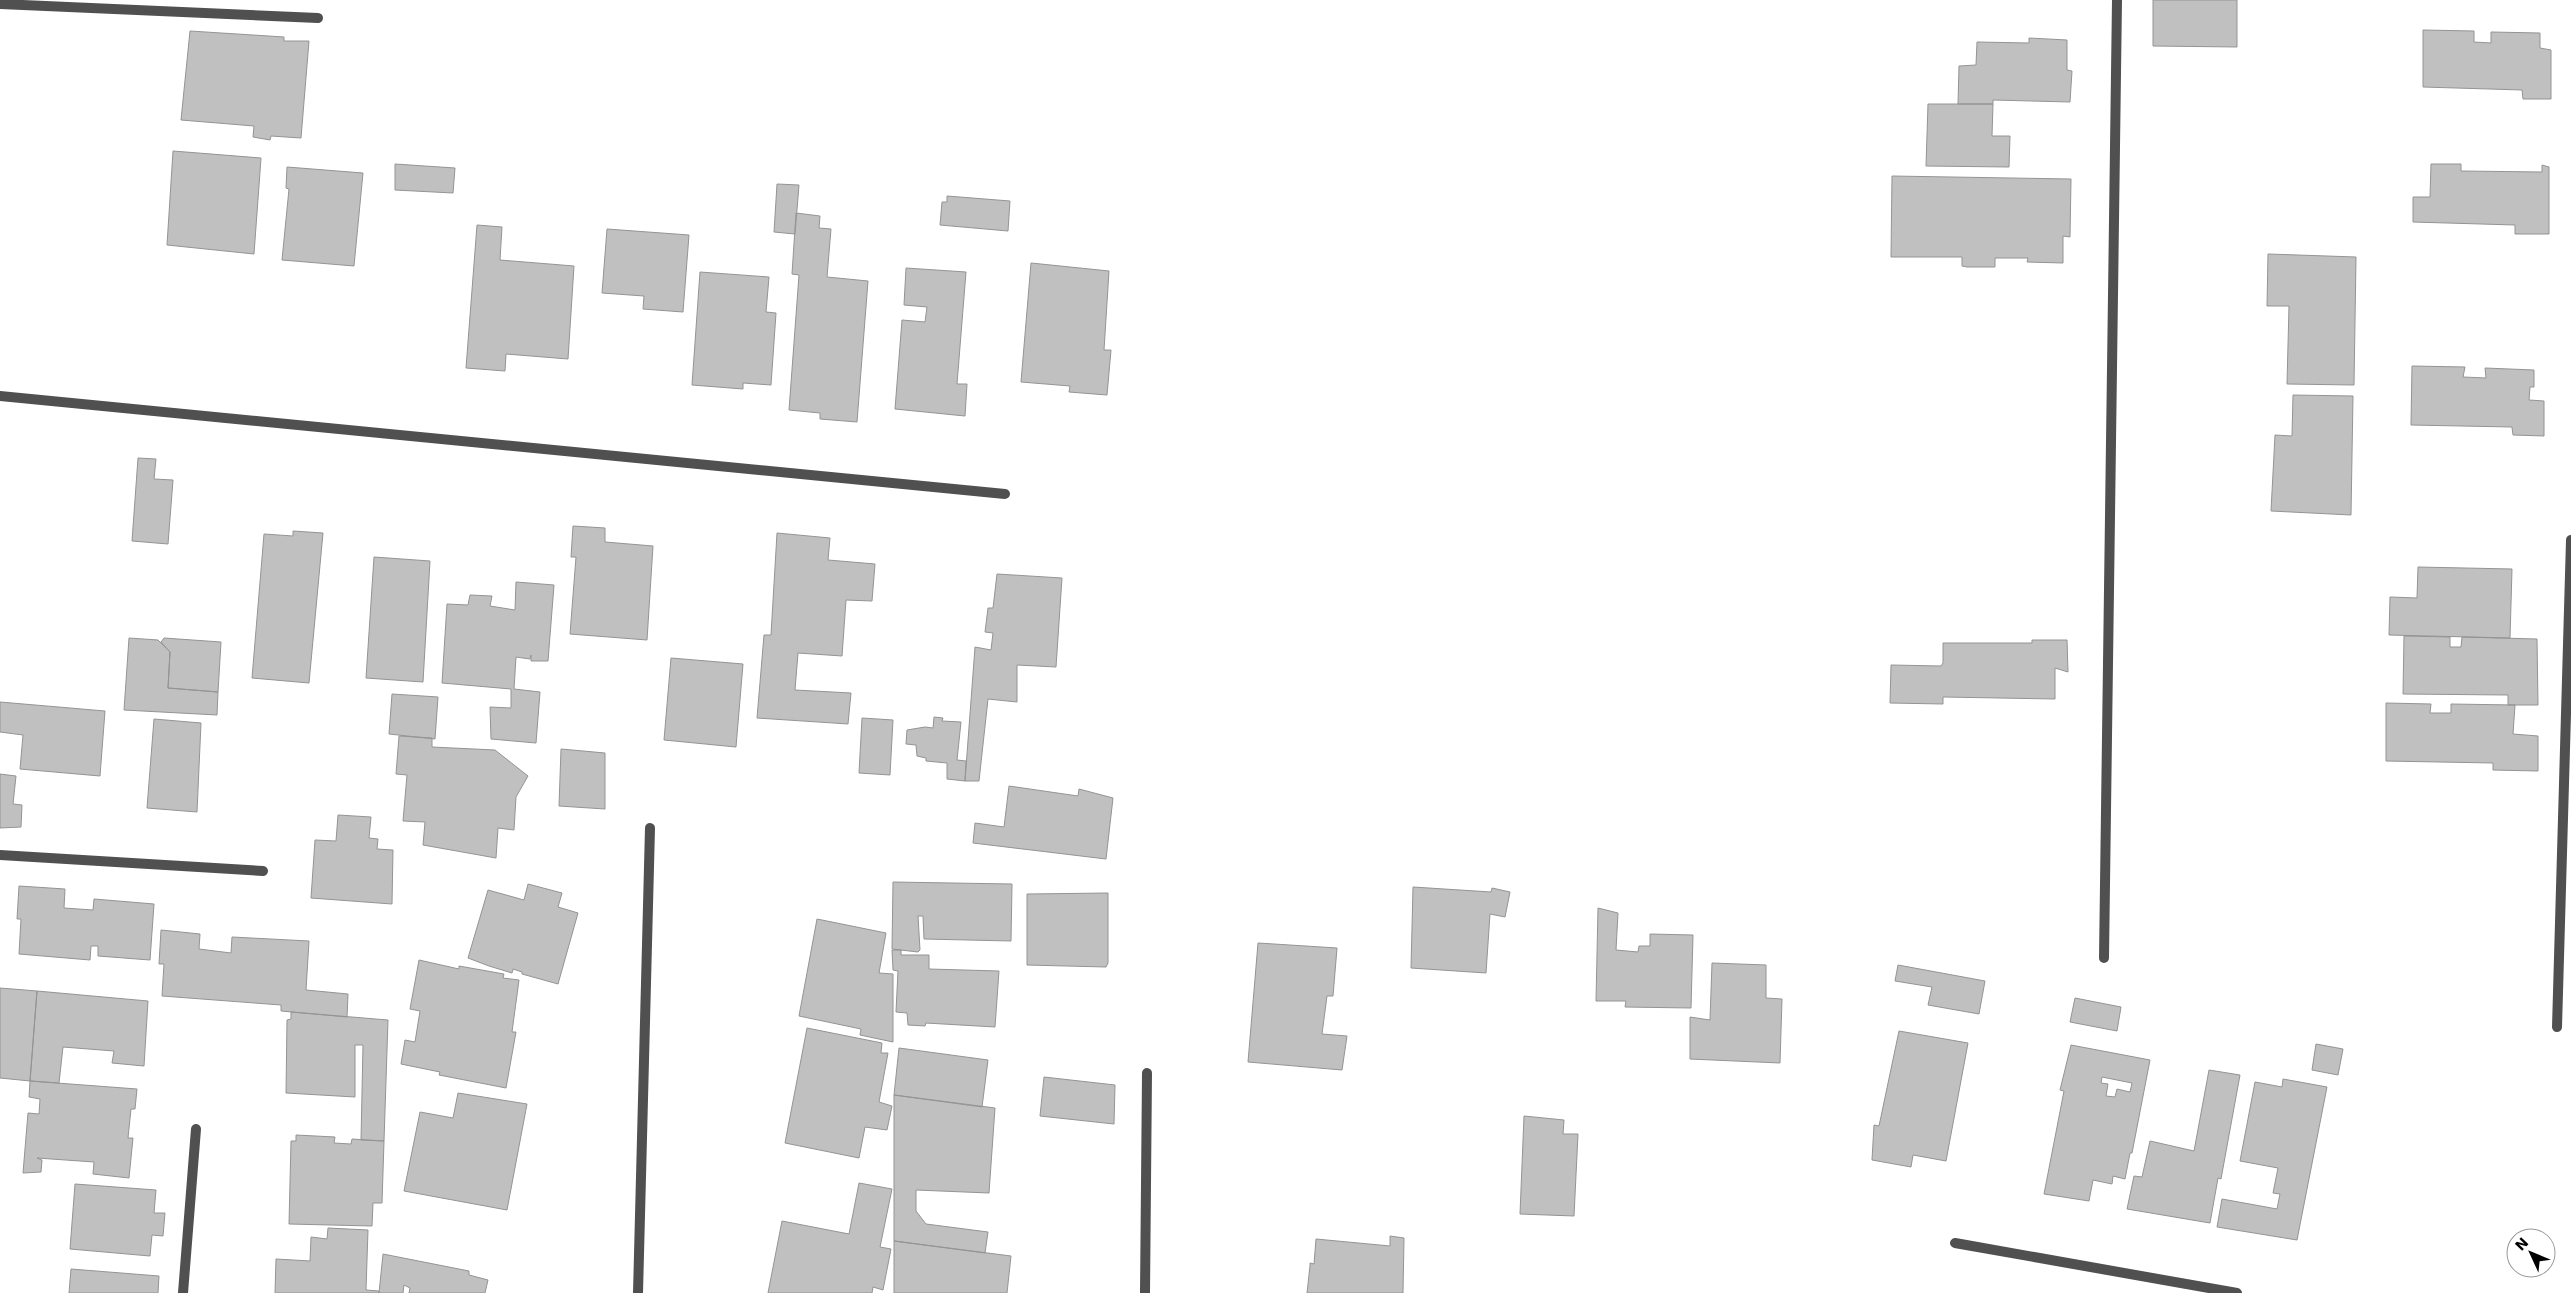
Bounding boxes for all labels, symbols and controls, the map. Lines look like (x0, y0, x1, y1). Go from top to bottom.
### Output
north arrow (2506, 1228, 2556, 1278)
text: N (2512, 1234, 2531, 1254)

